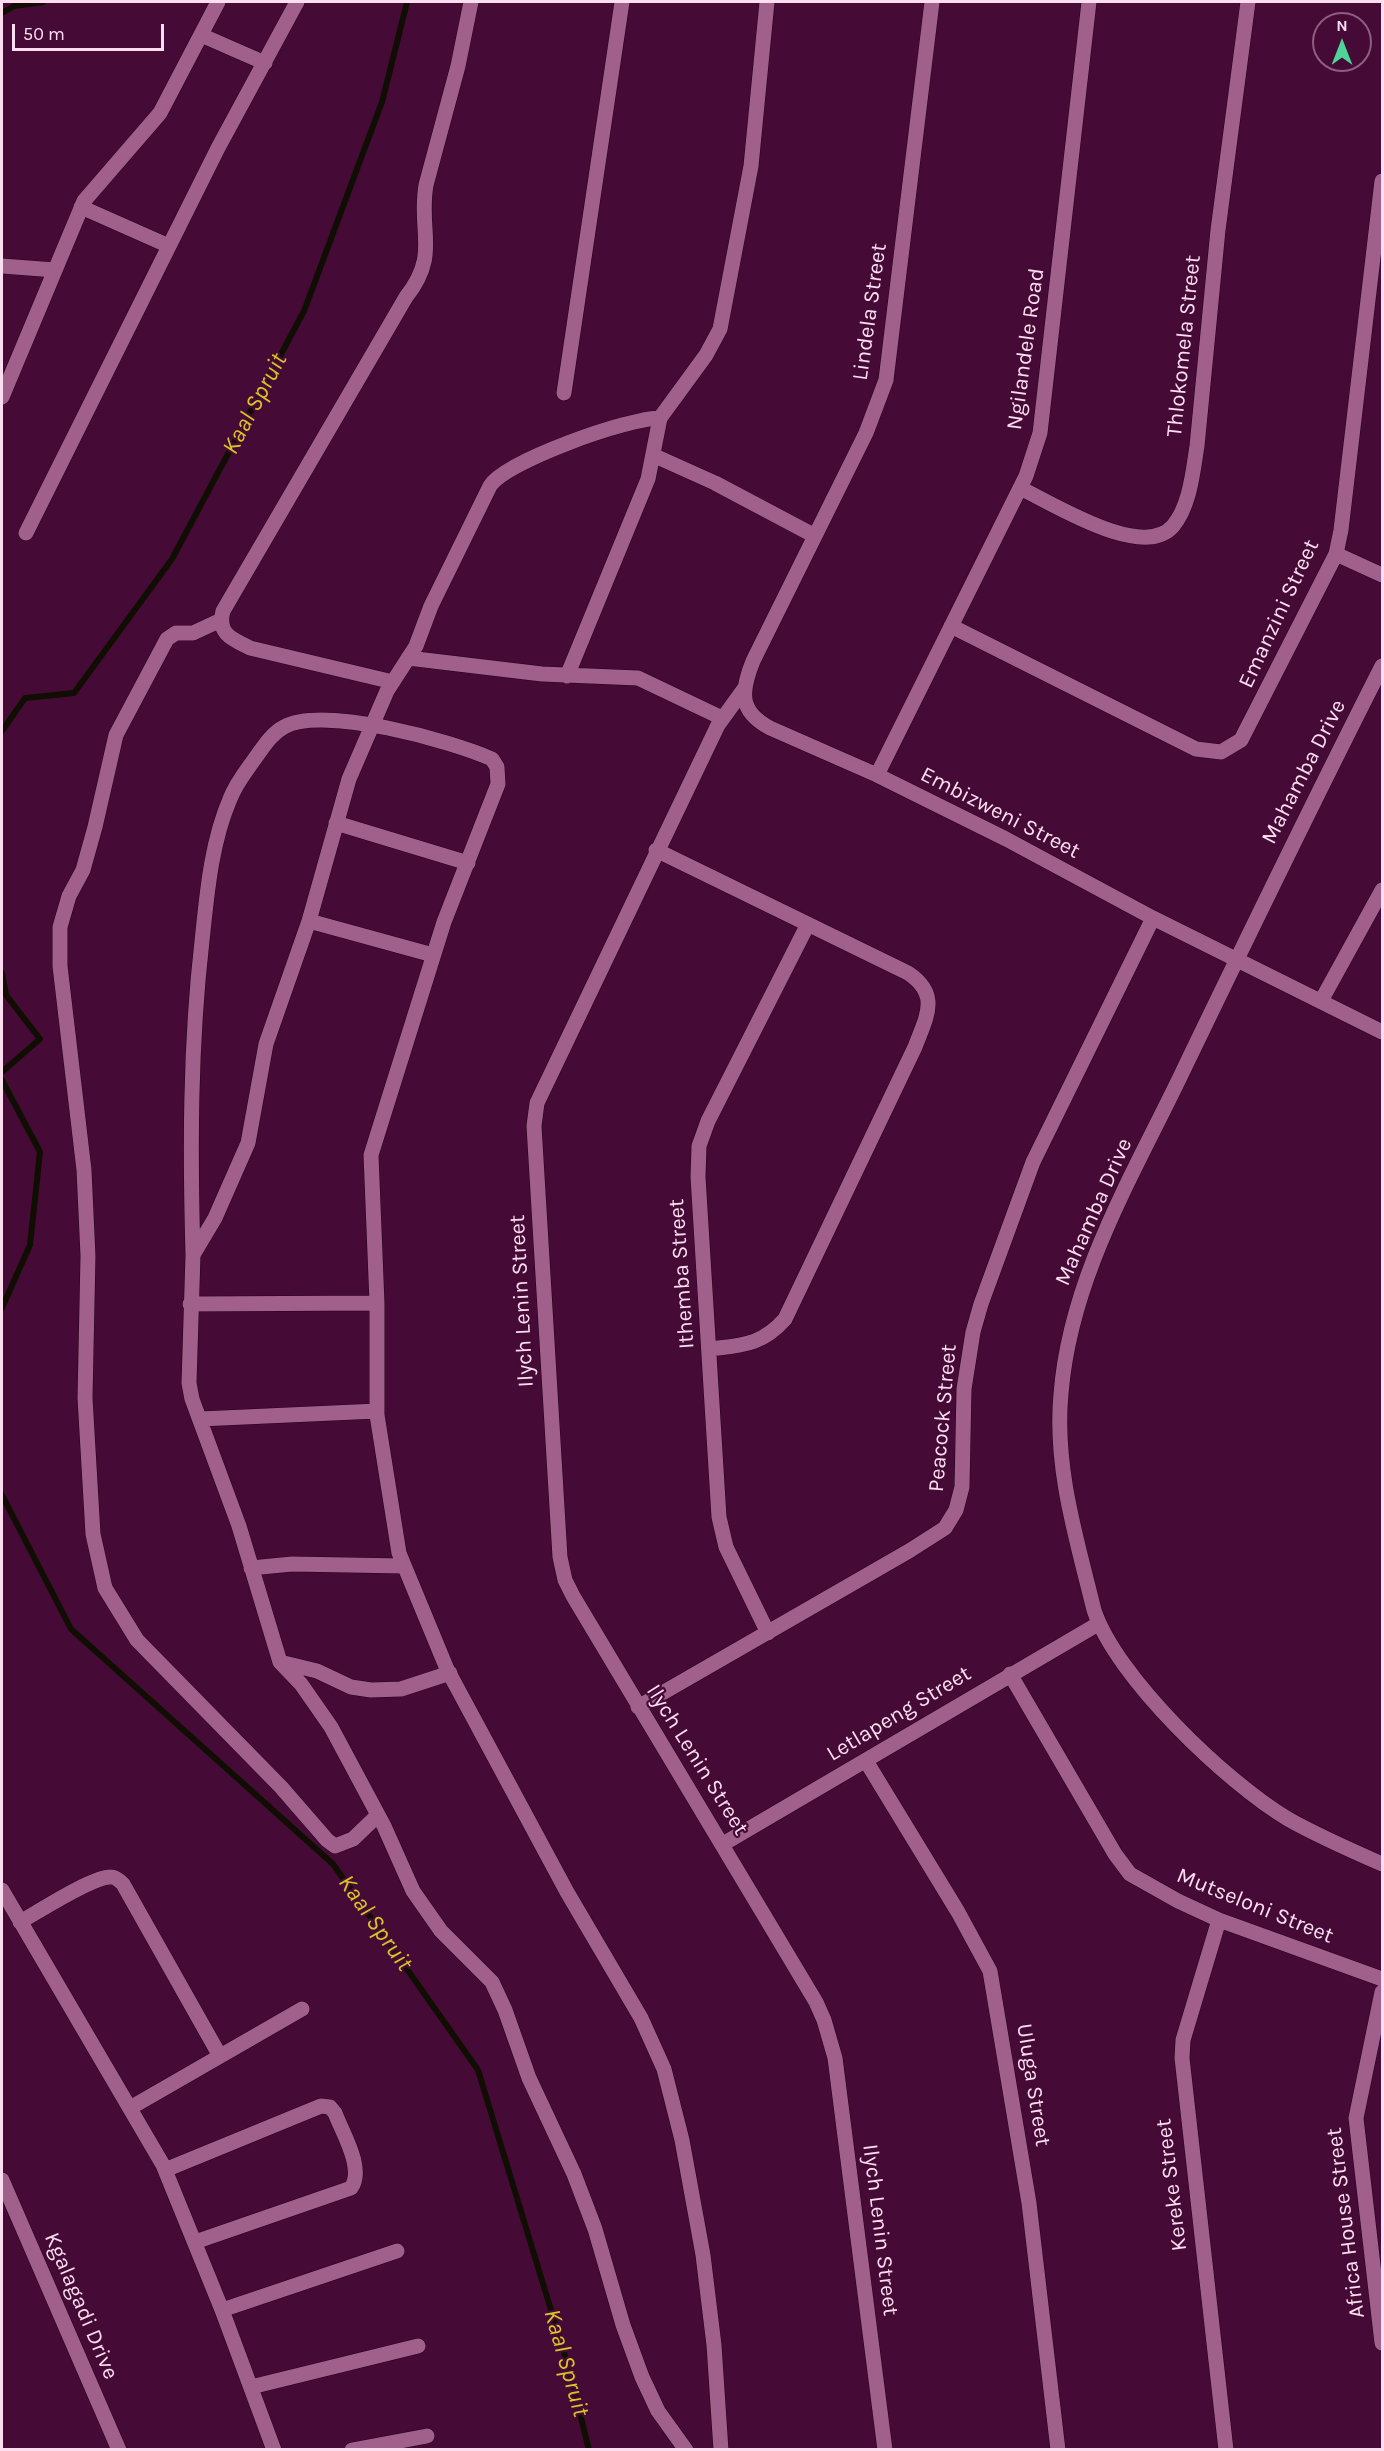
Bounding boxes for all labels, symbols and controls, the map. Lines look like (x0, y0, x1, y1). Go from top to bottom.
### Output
scale bar (15, 12, 166, 50)
north arrow (1312, 12, 1372, 72)
text: N (1336, 16, 1348, 35)
text: 50 m (23, 23, 65, 45)
street label: Lindela Street (847, 242, 893, 382)
street label: Thlokomela Street (1161, 254, 1207, 438)
street label: Ngilandele Road (1002, 266, 1050, 432)
water label: Kaal Spruit (216, 349, 294, 459)
street label: Emanzini Street (1233, 536, 1325, 692)
street label: Mahamba Drive (1256, 695, 1352, 849)
street label: Embizweni Street (916, 761, 1084, 865)
street label: Mahamba Drive (1050, 1134, 1138, 1290)
street label: Ithemba Street (664, 1198, 700, 1350)
street label: Ilych Lenin Street (504, 1214, 540, 1388)
street label: Peacock Street (923, 1343, 963, 1493)
street label: Letlapeng Street (822, 1661, 976, 1767)
street label: Ilych Lenin Street (640, 1680, 754, 1840)
street label: Mutseloni Street (1173, 1863, 1337, 1949)
water label: Kaal Spruit (332, 1870, 418, 1976)
street label: Uluga Street (1010, 2022, 1056, 2148)
street label: Kereke Street (1151, 2117, 1193, 2253)
street label: Africa House Street (1321, 2126, 1371, 2320)
street label: Ilych Lenin Street (856, 2143, 904, 2317)
street label: Kgalagadi Drive (38, 2229, 124, 2383)
water label: Kaal Spruit (537, 2306, 595, 2420)

